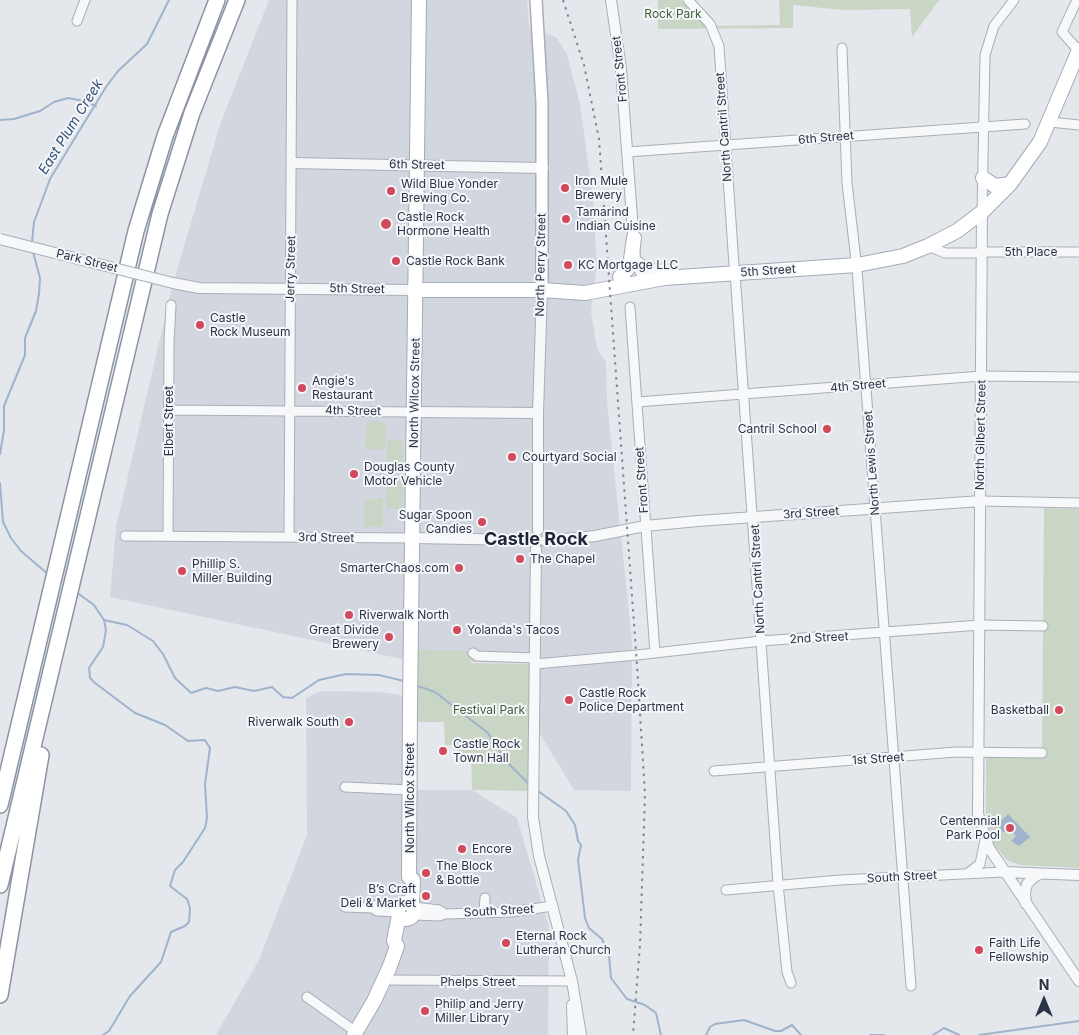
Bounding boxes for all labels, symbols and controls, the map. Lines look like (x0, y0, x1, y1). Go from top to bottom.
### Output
park label: Rock Park (644, 7, 702, 21)
street label: Front Street (609, 35, 631, 103)
street label: North Cantril Street (713, 72, 735, 182)
water label: East Plum Creek (35, 76, 107, 178)
street label: 6th Street (798, 128, 854, 148)
street label: 6th Street (389, 157, 445, 173)
place label: Iron Mule Brewery (575, 174, 628, 202)
place label: Wild Blue Yonder Brewing Co. (401, 177, 498, 205)
marker: Iron Mule Brewery (559, 182, 571, 194)
marker: Wild Blue Yonder Brewing Co. (385, 185, 397, 197)
place label: Tamarind Indian Cuisine (576, 205, 656, 233)
place label: Castle Rock Hormone Health (397, 210, 490, 238)
street label: North Perry Street (533, 213, 549, 317)
marker: Tamarind Indian Cuisine (560, 213, 572, 225)
marker: Castle Rock Hormone Health (379, 217, 393, 231)
street label: Jerry Street (283, 235, 299, 303)
street label: 5th Place (1005, 245, 1057, 259)
street label: Park Street (55, 246, 119, 276)
place label: Castle Rock Bank (406, 254, 505, 268)
marker: Castle Rock Bank (390, 255, 402, 267)
place label: KC Mortgage LLC (578, 258, 678, 272)
marker: KC Mortgage LLC (562, 259, 574, 271)
street label: 5th Street (740, 262, 796, 280)
street label: 5th Street (329, 281, 385, 297)
place label: Castle Rock Museum (210, 311, 290, 339)
marker: Castle Rock Museum (194, 319, 206, 331)
street label: North Wilcox Street (407, 338, 423, 448)
place label: Angie's Restaurant (312, 374, 373, 402)
street label: 4th Street (829, 376, 887, 396)
street label: North Gilbert Street (973, 380, 989, 490)
marker: Angie's Restaurant (296, 382, 308, 394)
street label: Elbert Street (162, 386, 176, 456)
street label: 4th Street (325, 403, 381, 419)
street label: North Lewis Street (861, 410, 883, 516)
place label: Cantril School (738, 422, 817, 436)
marker: Cantril School (821, 423, 833, 435)
street label: Front Street (632, 446, 652, 514)
place label: Courtyard Social (522, 450, 617, 464)
marker: Courtyard Social (506, 451, 518, 463)
place label: Douglas County Motor Vehicle (364, 460, 455, 488)
marker: Douglas County Motor Vehicle (348, 468, 360, 480)
street label: 3rd Street (782, 504, 840, 522)
place label: Sugar Spoon Candies (399, 508, 472, 536)
marker: Sugar Spoon Candies (476, 516, 488, 528)
street label: North Cantril Street (748, 524, 768, 634)
district label: Castle Rock (484, 529, 588, 551)
street label: 3rd Street (298, 530, 354, 546)
place label: The Chapel (530, 552, 595, 566)
marker: The Chapel (514, 553, 526, 565)
place label: Phillip S. Miller Building (192, 557, 272, 585)
place label: SmarterChaos.com (340, 561, 449, 575)
marker: SmarterChaos.com (453, 562, 465, 574)
marker: Phillip S. Miller Building (176, 565, 188, 577)
place label: Riverwalk North (359, 608, 449, 622)
marker: Riverwalk North (343, 609, 355, 621)
place label: Great Divide Brewery (309, 623, 379, 651)
place label: Yolanda's Tacos (467, 623, 560, 637)
marker: Yolanda's Tacos (451, 624, 463, 636)
street label: 2nd Street (789, 629, 849, 647)
marker: Great Divide Brewery (383, 631, 395, 643)
place label: Castle Rock Police Department (579, 686, 684, 714)
marker: Castle Rock Police Department (563, 694, 575, 706)
park label: Festival Park (453, 703, 525, 717)
place label: Basketball (991, 703, 1049, 717)
marker: Basketball (1053, 704, 1065, 716)
place label: Riverwalk South (248, 715, 339, 729)
marker: Riverwalk South (343, 716, 355, 728)
place label: Castle Rock Town Hall (453, 737, 520, 765)
street label: North Wilcox Street (403, 743, 417, 853)
marker: Castle Rock Town Hall (437, 745, 449, 757)
street label: 1st Street (851, 750, 905, 768)
place label: Centennial Park Pool (940, 814, 1000, 842)
marker: Centennial Park Pool (1004, 822, 1016, 834)
place label: Encore (472, 842, 512, 856)
marker: Encore (456, 843, 468, 855)
place label: The Block & Bottle (436, 859, 493, 887)
marker: The Block & Bottle (420, 867, 432, 879)
street label: South Street (867, 868, 937, 886)
place label: B’s Craft Deli & Market (341, 882, 416, 910)
marker: B’s Craft Deli & Market (420, 890, 432, 902)
street label: South Street (464, 902, 534, 920)
place label: Eternal Rock Lutheran Church (516, 929, 611, 957)
place label: Faith Life Fellowship (989, 936, 1049, 964)
marker: Eternal Rock Lutheran Church (500, 937, 512, 949)
marker: Faith Life Fellowship (973, 944, 985, 956)
street label: Phelps Street (440, 975, 516, 989)
north arrow (1019, 975, 1069, 1025)
text: N (1039, 976, 1049, 993)
place label: Philip and Jerry Miller Library (435, 997, 524, 1025)
marker: Philip and Jerry Miller Library (419, 1005, 431, 1017)

